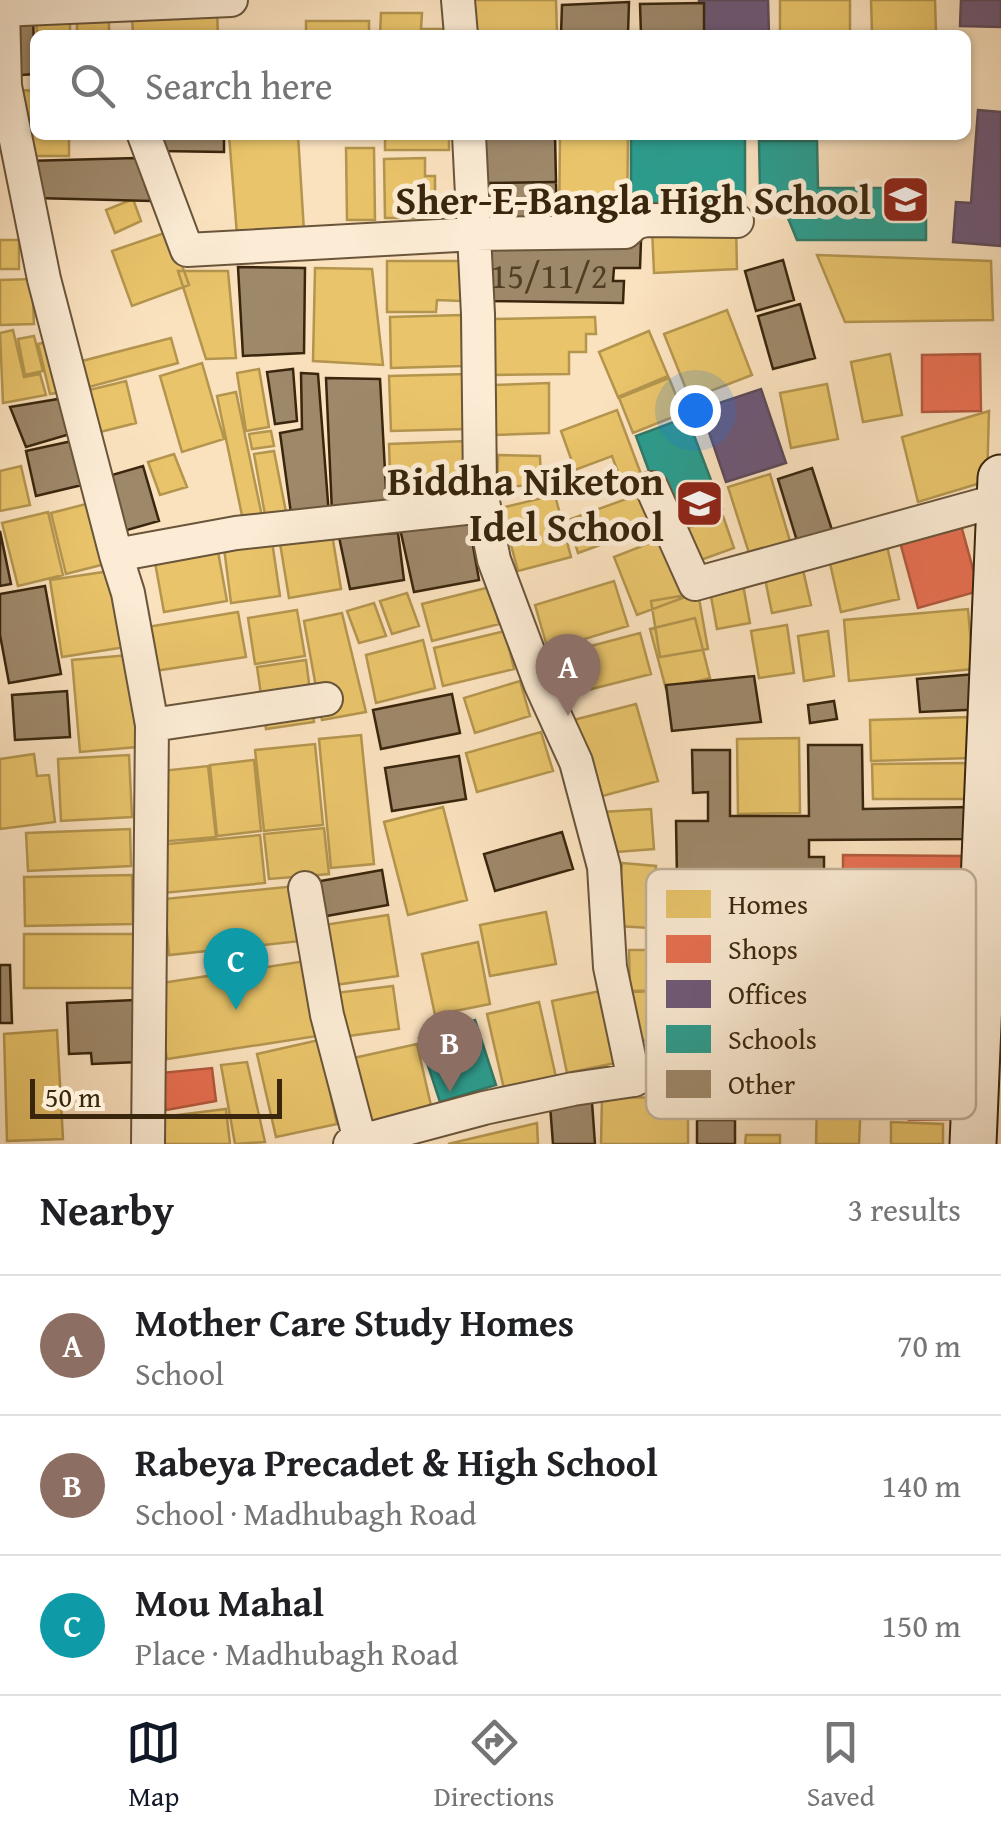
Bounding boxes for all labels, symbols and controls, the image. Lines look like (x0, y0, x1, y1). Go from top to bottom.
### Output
search box (30, 30, 971, 140)
text: Search here (145, 57, 333, 113)
icon: search (65, 58, 120, 113)
place label: Sher-E-Bangla High School (395, 170, 871, 229)
school or university icon: Sher-E-Bangla High School (880, 173, 932, 225)
house number: 15/11/2 (490, 250, 608, 301)
your location (670, 385, 721, 436)
place label: Biddha Niketon Idel School (387, 451, 664, 556)
school or university icon: Biddha Niketon Idel School (673, 477, 725, 529)
pin: A (536, 634, 600, 716)
legend (646, 869, 976, 1119)
text: Homes (728, 883, 808, 924)
pin: C (204, 928, 268, 1010)
text: Shops (728, 928, 798, 969)
text: Offices (728, 973, 808, 1014)
pin: B (418, 1010, 482, 1092)
text: Schools (728, 1018, 817, 1059)
text: Other (728, 1063, 796, 1104)
scale bar (30, 1074, 282, 1118)
text: 50 m (45, 1076, 101, 1117)
text: Nearby (40, 1179, 174, 1240)
text: 3 results (848, 1186, 961, 1233)
text: Mother Care Study Homes (135, 1294, 574, 1350)
text: A (62, 1322, 83, 1369)
text: 70 m (897, 1322, 961, 1369)
text: School (135, 1350, 224, 1397)
text: Rabeya Precadet & High School (135, 1434, 658, 1490)
text: B (63, 1462, 82, 1509)
text: 140 m (882, 1462, 961, 1509)
text: School · Madhubagh Road (135, 1490, 477, 1537)
text: Mou Mahal (135, 1574, 324, 1630)
text: C (63, 1602, 82, 1649)
text: 150 m (882, 1602, 961, 1649)
text: Place · Madhubagh Road (135, 1630, 458, 1677)
tab: Map (126, 1715, 181, 1816)
tab: Directions (434, 1715, 554, 1816)
tab: Saved (807, 1715, 875, 1816)

